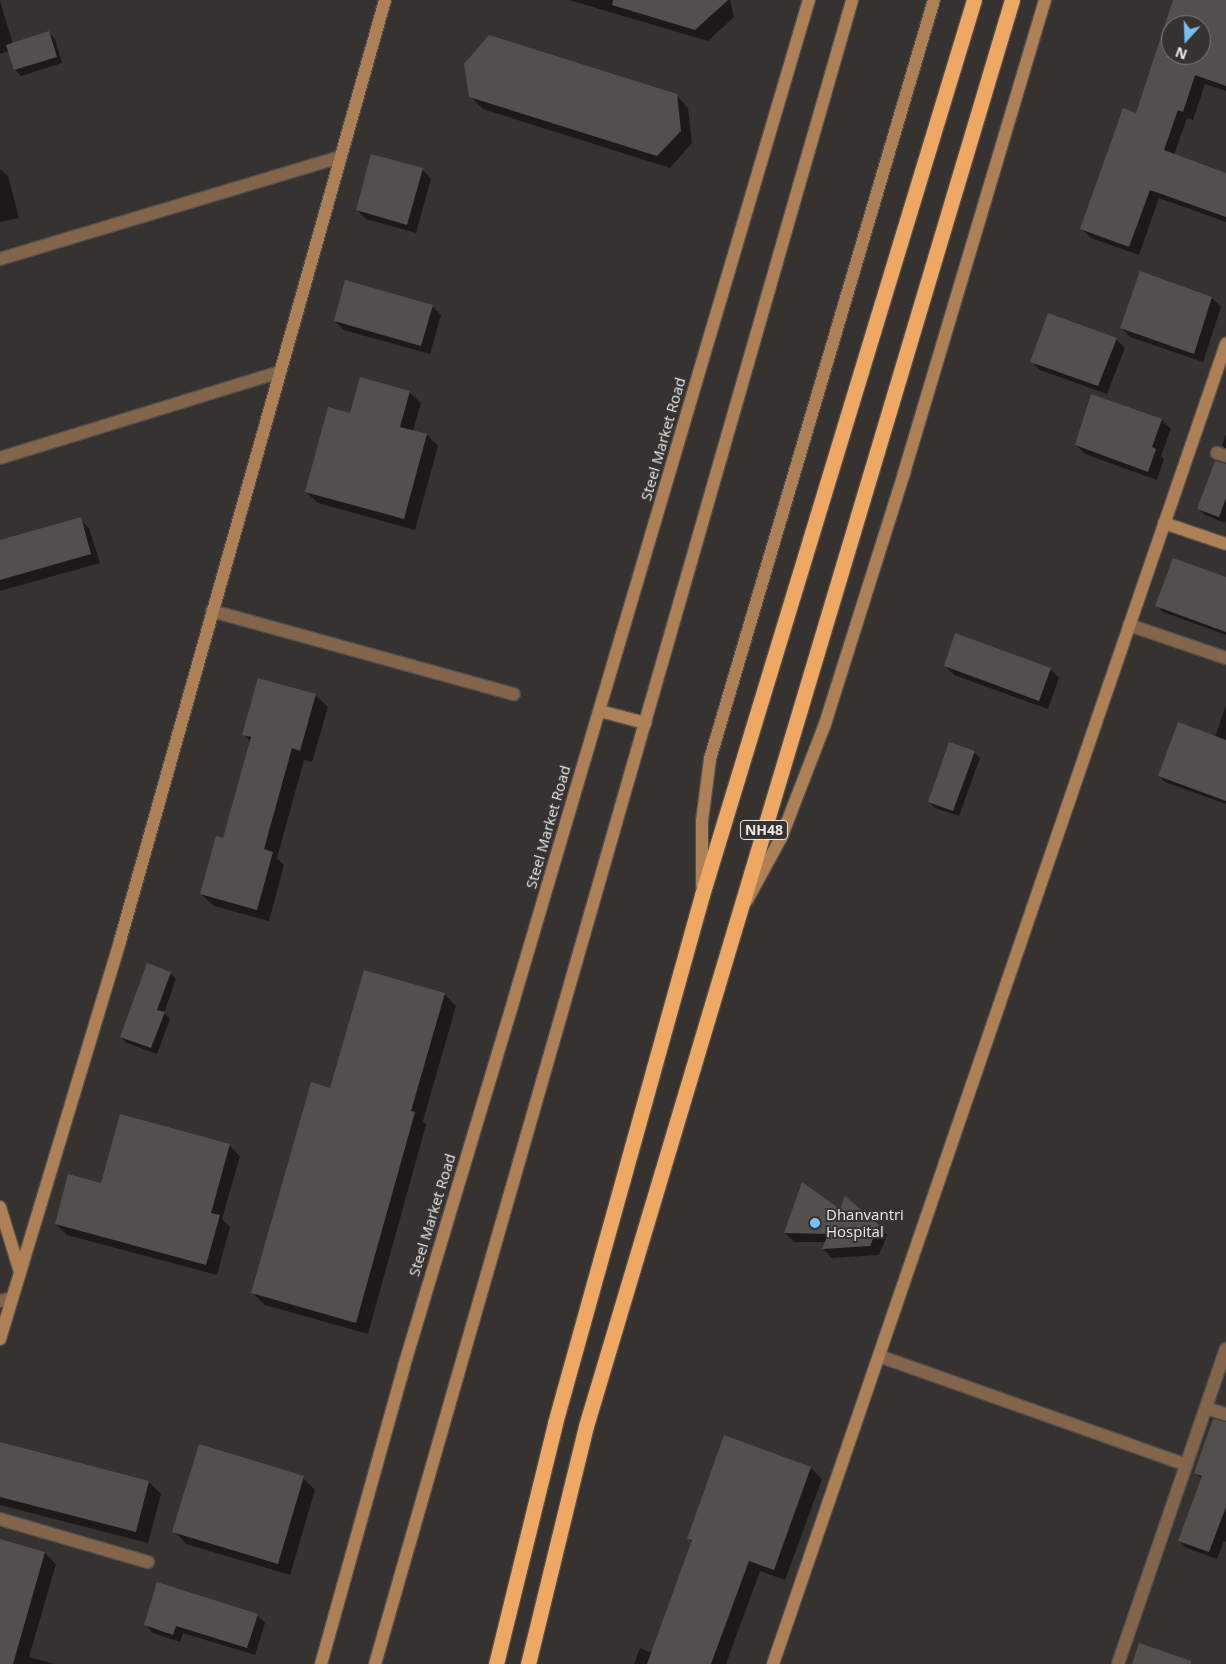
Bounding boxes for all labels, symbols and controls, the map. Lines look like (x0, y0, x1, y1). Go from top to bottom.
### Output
north arrow (1161, 15, 1211, 65)
text: N (1172, 43, 1190, 65)
street label: Steel Market Road (637, 375, 689, 503)
street label: Steel Market Road (522, 763, 574, 891)
road number: NH48 (739, 818, 789, 842)
street label: Steel Market Road (405, 1151, 459, 1279)
place label: Dhanvantri Hospital (826, 1205, 904, 1240)
marker: Dhanvantri Hospital (808, 1216, 822, 1230)

